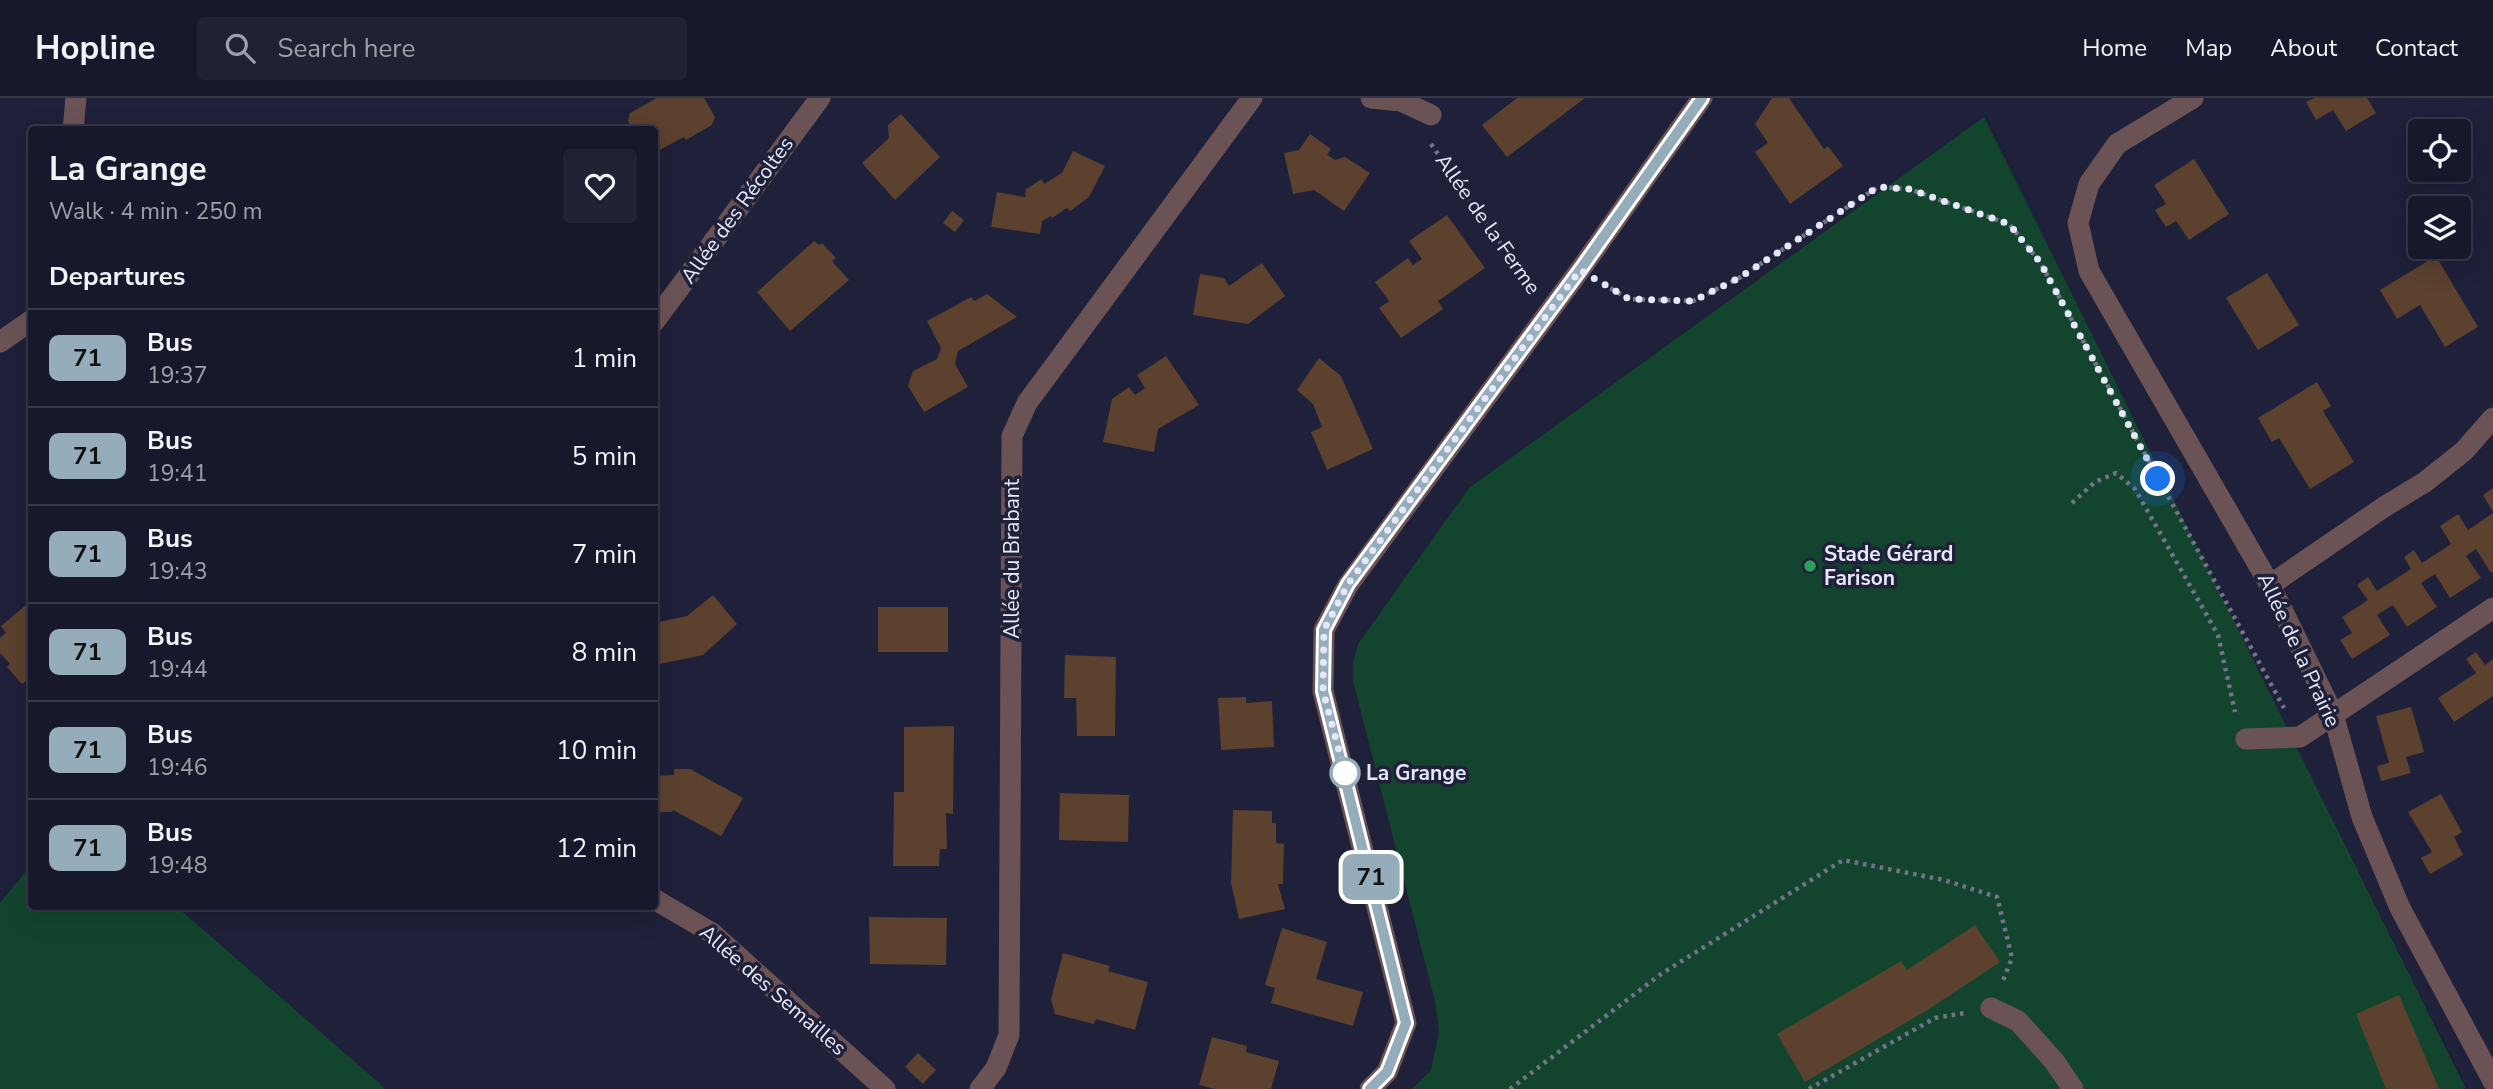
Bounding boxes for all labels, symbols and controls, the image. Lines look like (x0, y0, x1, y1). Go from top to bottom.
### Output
search box (197, 17, 687, 80)
text: Hopline (35, 26, 155, 71)
icon: search (221, 29, 259, 67)
text: Search here (277, 31, 415, 66)
text: Home (2082, 32, 2147, 64)
text: Map (2185, 32, 2232, 64)
text: About (2270, 32, 2337, 64)
text: Contact (2375, 32, 2458, 64)
map controls (2408, 119, 2471, 259)
button: locate (2408, 119, 2471, 182)
street label: Allée des Récoltes (674, 131, 800, 289)
text: La Grange (49, 147, 207, 192)
street label: Allée de la Ferme (1429, 148, 1547, 300)
button: heart (563, 149, 637, 223)
text: Walk · 4 min · 250 m (49, 196, 262, 227)
button: layers (2408, 196, 2471, 259)
text: Departures (49, 259, 185, 294)
text: Bus (147, 325, 193, 360)
text: 1 min (572, 341, 637, 376)
text: 71 (73, 342, 102, 374)
text: 19:37 (147, 360, 207, 391)
text: Bus (147, 423, 193, 458)
text: 5 min (572, 439, 637, 474)
text: 71 (73, 440, 102, 472)
text: 19:41 (147, 458, 207, 489)
your location (2140, 461, 2175, 496)
street label: Allée du Brabant (998, 478, 1026, 639)
text: Bus (147, 521, 193, 556)
text: 7 min (572, 537, 637, 572)
text: 71 (73, 538, 102, 570)
place label: Stade Gérard Farison (1824, 540, 1953, 592)
text: 19:43 (147, 556, 207, 587)
marker: Stade Gérard Farison (1802, 558, 1818, 574)
street label: Allée de la Prairie (2251, 568, 2347, 732)
text: Bus (147, 619, 193, 654)
text: 8 min (572, 635, 637, 670)
text: 71 (73, 636, 102, 668)
text: 19:44 (147, 654, 207, 685)
text: Bus (147, 717, 193, 752)
text: 10 min (556, 733, 637, 768)
text: 71 (73, 734, 102, 766)
text: 19:46 (147, 752, 207, 783)
marker: La Grange (1330, 758, 1360, 788)
place label: La Grange (1366, 759, 1466, 787)
text: Bus (147, 815, 193, 850)
text: 12 min (556, 831, 637, 866)
text: 71 (73, 832, 102, 864)
text: 19:48 (147, 850, 207, 881)
line badge: 71 (1340, 854, 1402, 900)
text: 71 (1357, 861, 1385, 893)
street label: Allée des Semailles (694, 918, 852, 1062)

